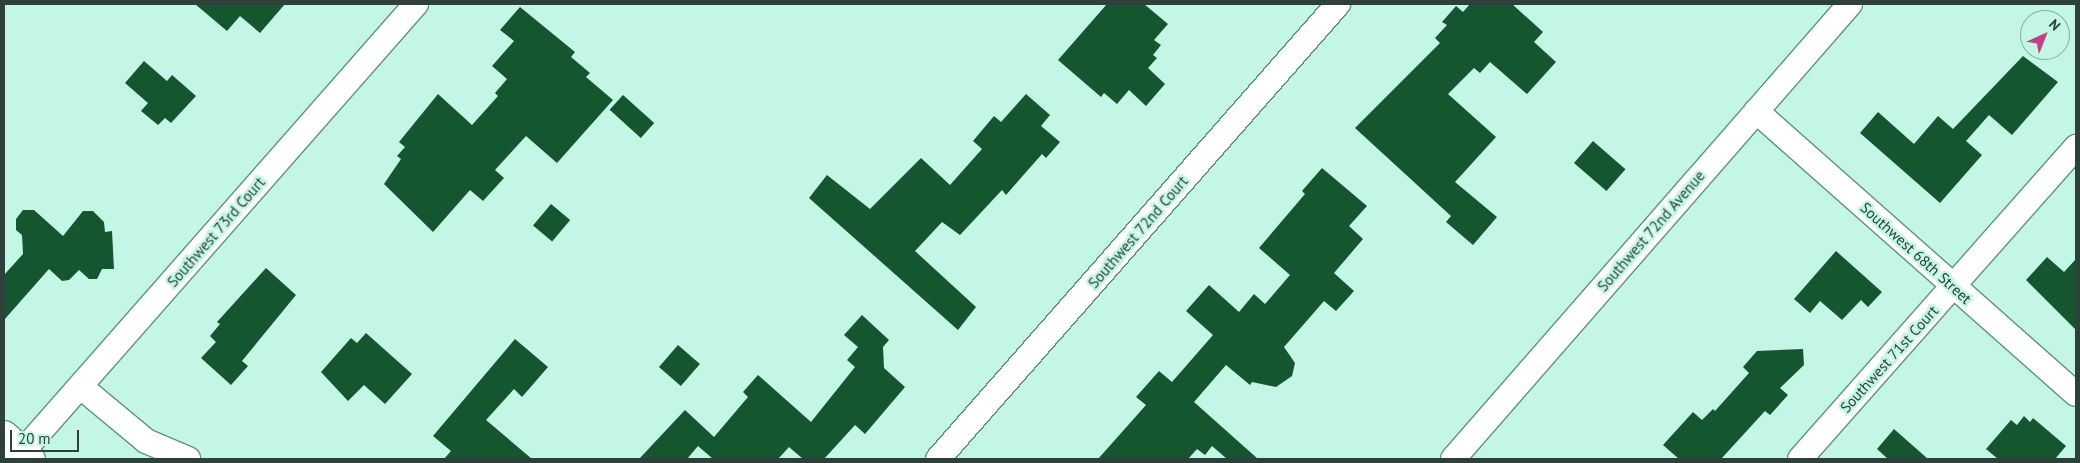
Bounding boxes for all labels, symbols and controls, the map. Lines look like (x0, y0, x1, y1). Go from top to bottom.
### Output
north arrow (2020, 10, 2070, 60)
text: N (2045, 15, 2064, 35)
street label: Southwest 72nd Avenue (1593, 167, 1709, 295)
street label: Southwest 72nd Court (1084, 172, 1192, 292)
street label: Southwest 73rd Court (163, 173, 269, 291)
street label: Southwest 68th Street (1857, 198, 1975, 308)
street label: Southwest 71st Court (1836, 302, 1942, 416)
scale bar (12, 420, 81, 452)
text: 20 m (18, 429, 51, 448)

